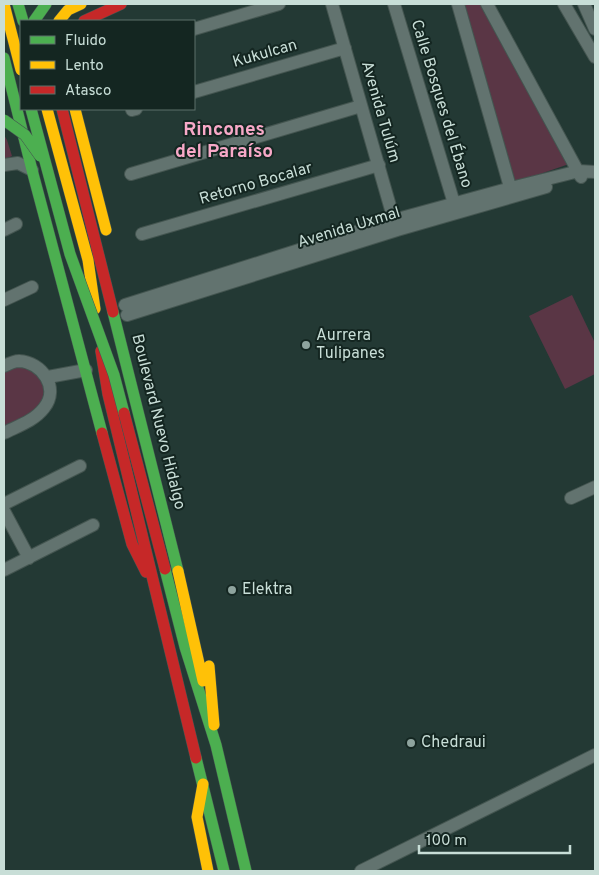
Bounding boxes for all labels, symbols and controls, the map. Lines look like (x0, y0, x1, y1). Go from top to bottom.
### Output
street label: Calle Bosques del Ébano (406, 17, 478, 191)
legend (20, 20, 195, 110)
text: Fluido (65, 32, 106, 51)
street label: Kukulcan (230, 35, 300, 73)
text: Lento (65, 57, 104, 76)
street label: Avenida Tulúm (356, 59, 404, 165)
text: Atasco (65, 82, 111, 101)
district label: Rincones del Paraíso (175, 118, 273, 164)
street label: Retorno Bocalar (197, 158, 315, 210)
street label: Avenida Uxmal (295, 203, 403, 253)
place label: Aurrera Tulipanes (316, 326, 385, 364)
street label: Boulevard Nuevo Hidalgo (126, 332, 190, 512)
marker: Aurrera Tulipanes (300, 339, 312, 351)
place label: Elektra (242, 580, 292, 600)
marker: Elektra (226, 584, 238, 596)
place label: Chedraui (421, 733, 486, 753)
marker: Chedraui (405, 737, 417, 749)
scale bar (419, 822, 570, 854)
text: 100 m (426, 832, 467, 851)

